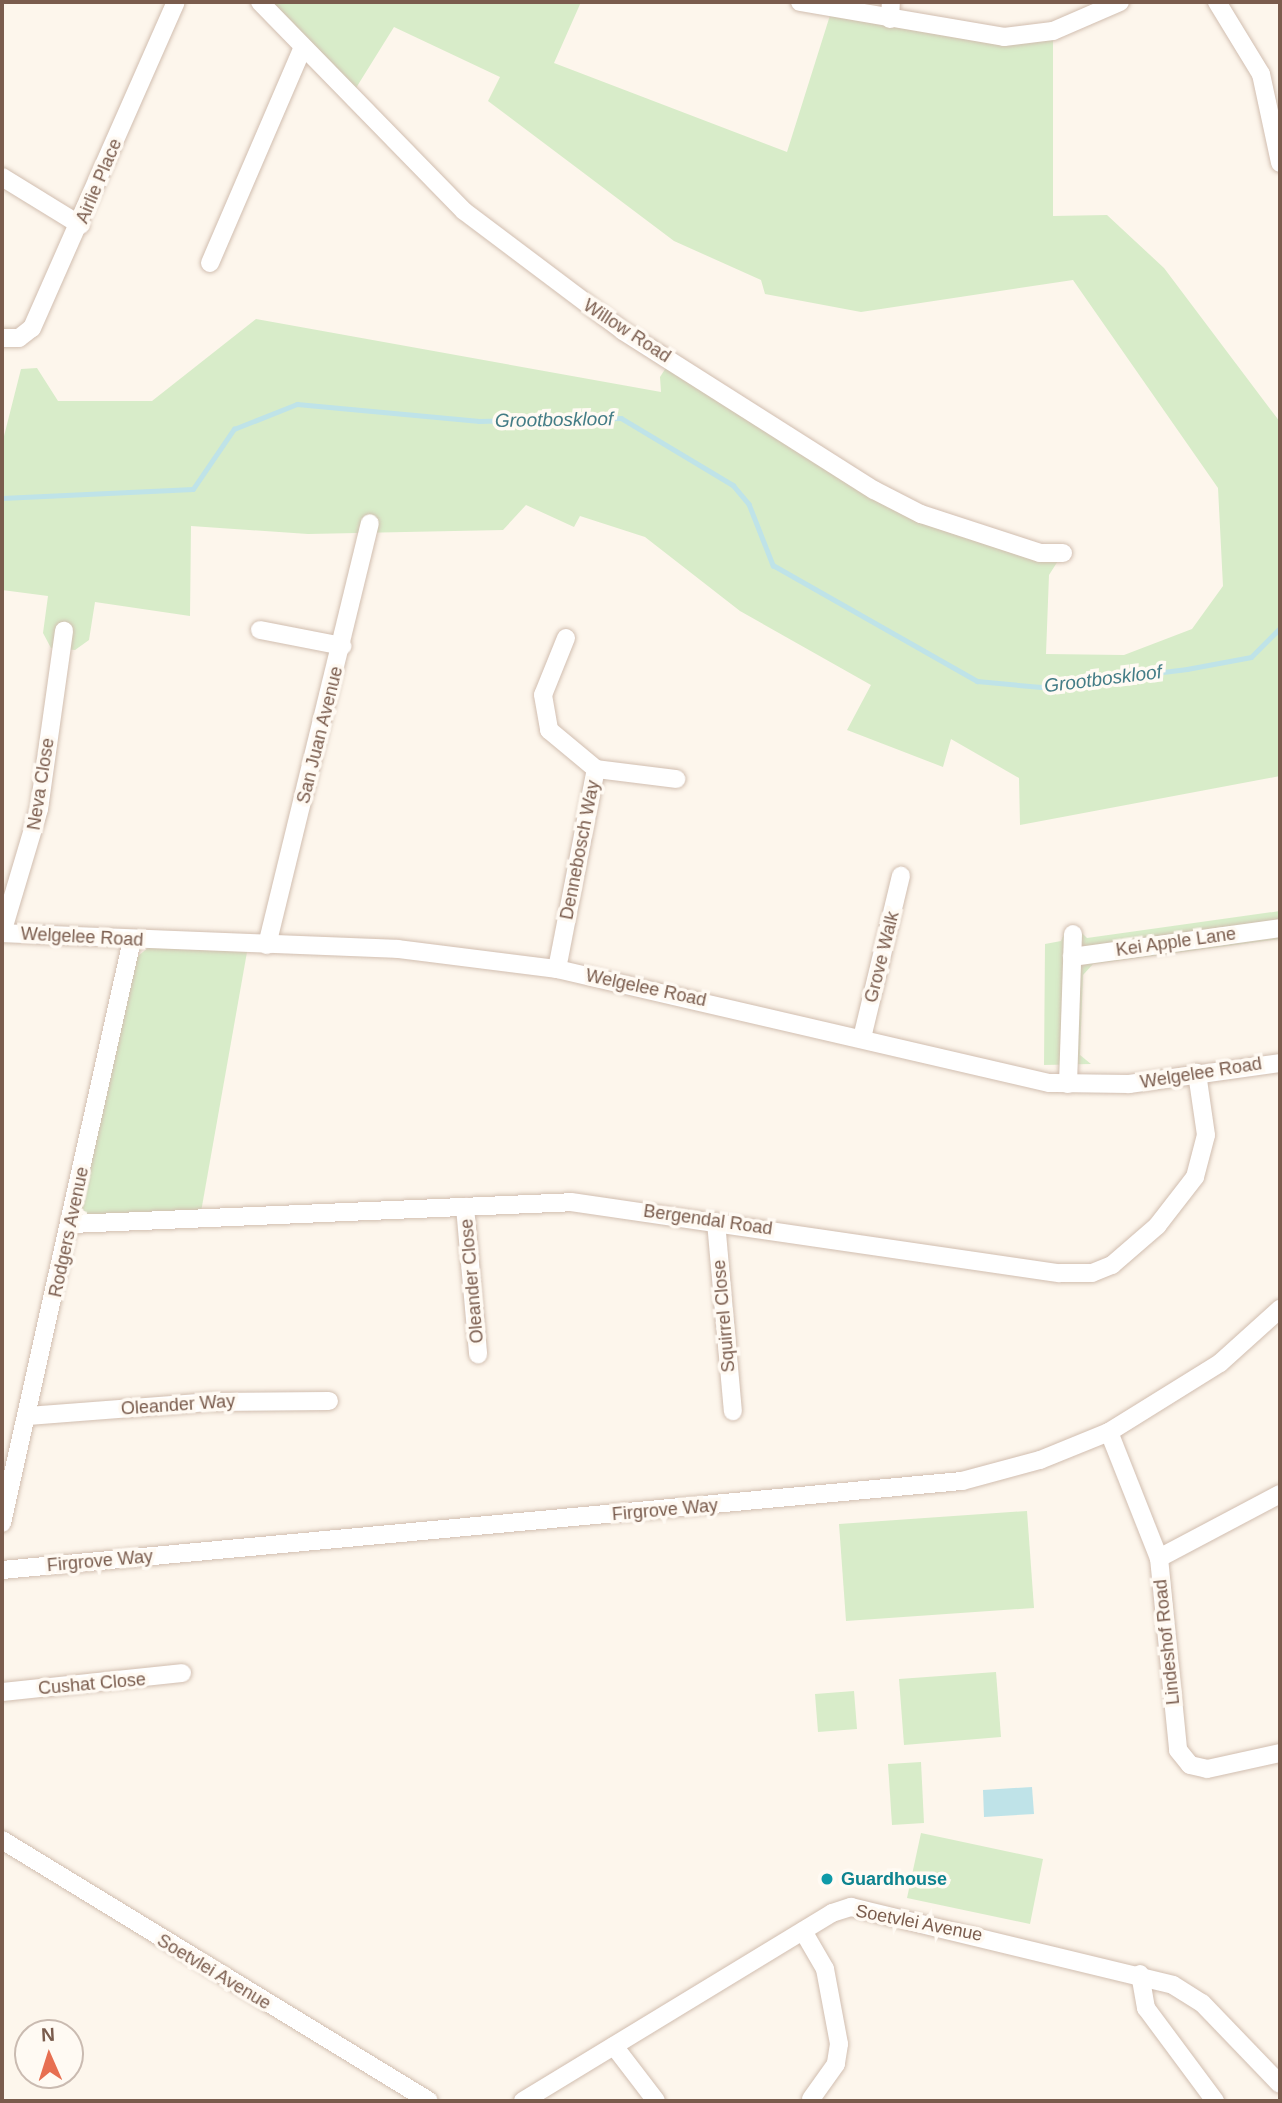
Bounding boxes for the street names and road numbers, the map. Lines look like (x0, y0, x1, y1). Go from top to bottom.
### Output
street label: Airlie Place (71, 135, 127, 227)
street label: Willow Road (579, 295, 675, 367)
street label: San Juan Avenue (292, 664, 348, 806)
street label: Neva Close (23, 736, 59, 832)
street label: Dennebosch Way (556, 779, 604, 921)
street label: Grove Walk (860, 909, 904, 1005)
street label: Welgelee Road (20, 923, 144, 951)
street label: Kei Apple Lane (1114, 923, 1238, 961)
street label: Welgelee Road (584, 965, 708, 1011)
street label: Welgelee Road (1139, 1053, 1263, 1093)
street label: Rodgers Avenue (45, 1164, 93, 1300)
street label: Bergendal Road (642, 1200, 774, 1240)
street label: Oleander Close (456, 1218, 488, 1344)
street label: Squirrel Close (708, 1259, 740, 1373)
street label: Oleander Way (120, 1390, 236, 1420)
street label: Firgrove Way (611, 1495, 719, 1525)
street label: Firgrove Way (46, 1546, 154, 1576)
street label: Lindeshof Road (1150, 1578, 1184, 1706)
street label: Cushat Close (37, 1669, 147, 1699)
street label: Soetvlei Avenue (853, 1900, 985, 1946)
street label: Soetvlei Avenue (153, 1929, 275, 2015)

